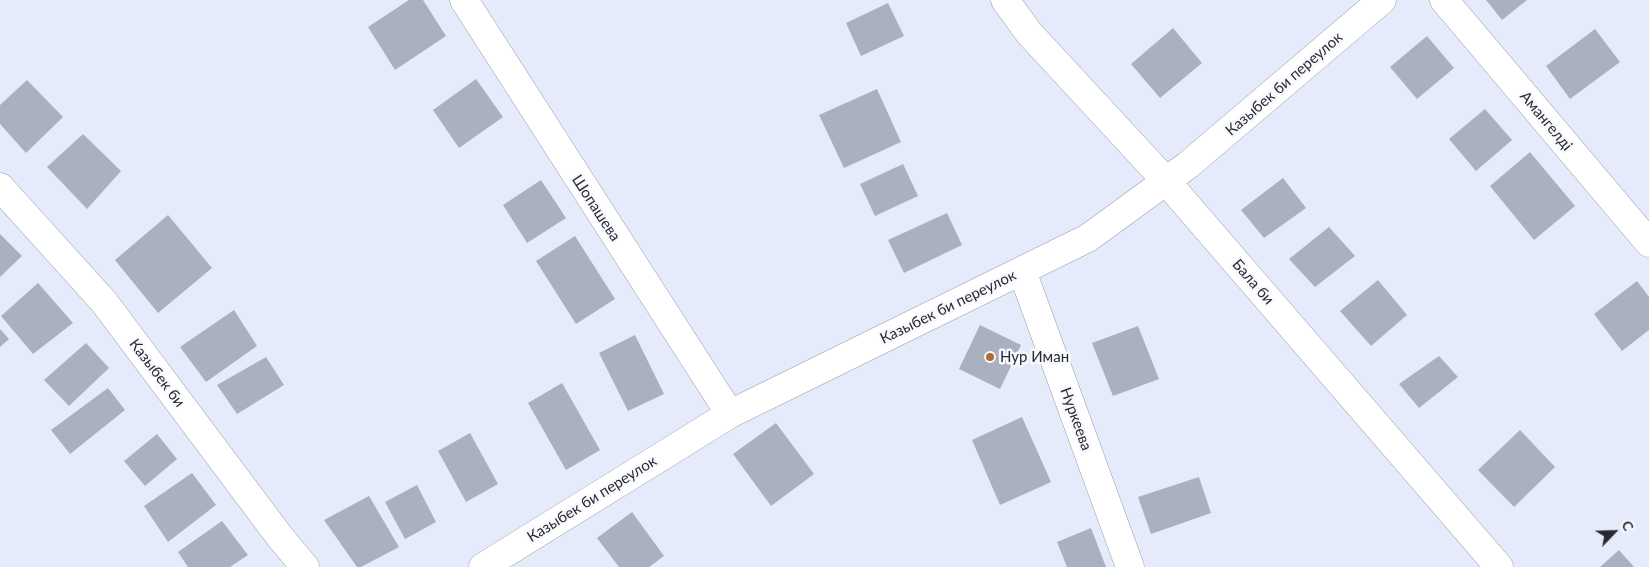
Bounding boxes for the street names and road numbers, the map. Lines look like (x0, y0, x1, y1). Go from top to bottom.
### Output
street label: Казыбек би переулок (1222, 28, 1346, 140)
street label: Амангелді (1516, 88, 1576, 154)
street label: Шопашева (568, 171, 624, 245)
street label: Бала би (1228, 256, 1278, 308)
street label: Казыбек би переулок (877, 266, 1019, 348)
street label: Казыбек би (126, 335, 188, 411)
street label: Нуркеева (1056, 385, 1096, 453)
street label: Казыбек би переулок (524, 452, 660, 546)

